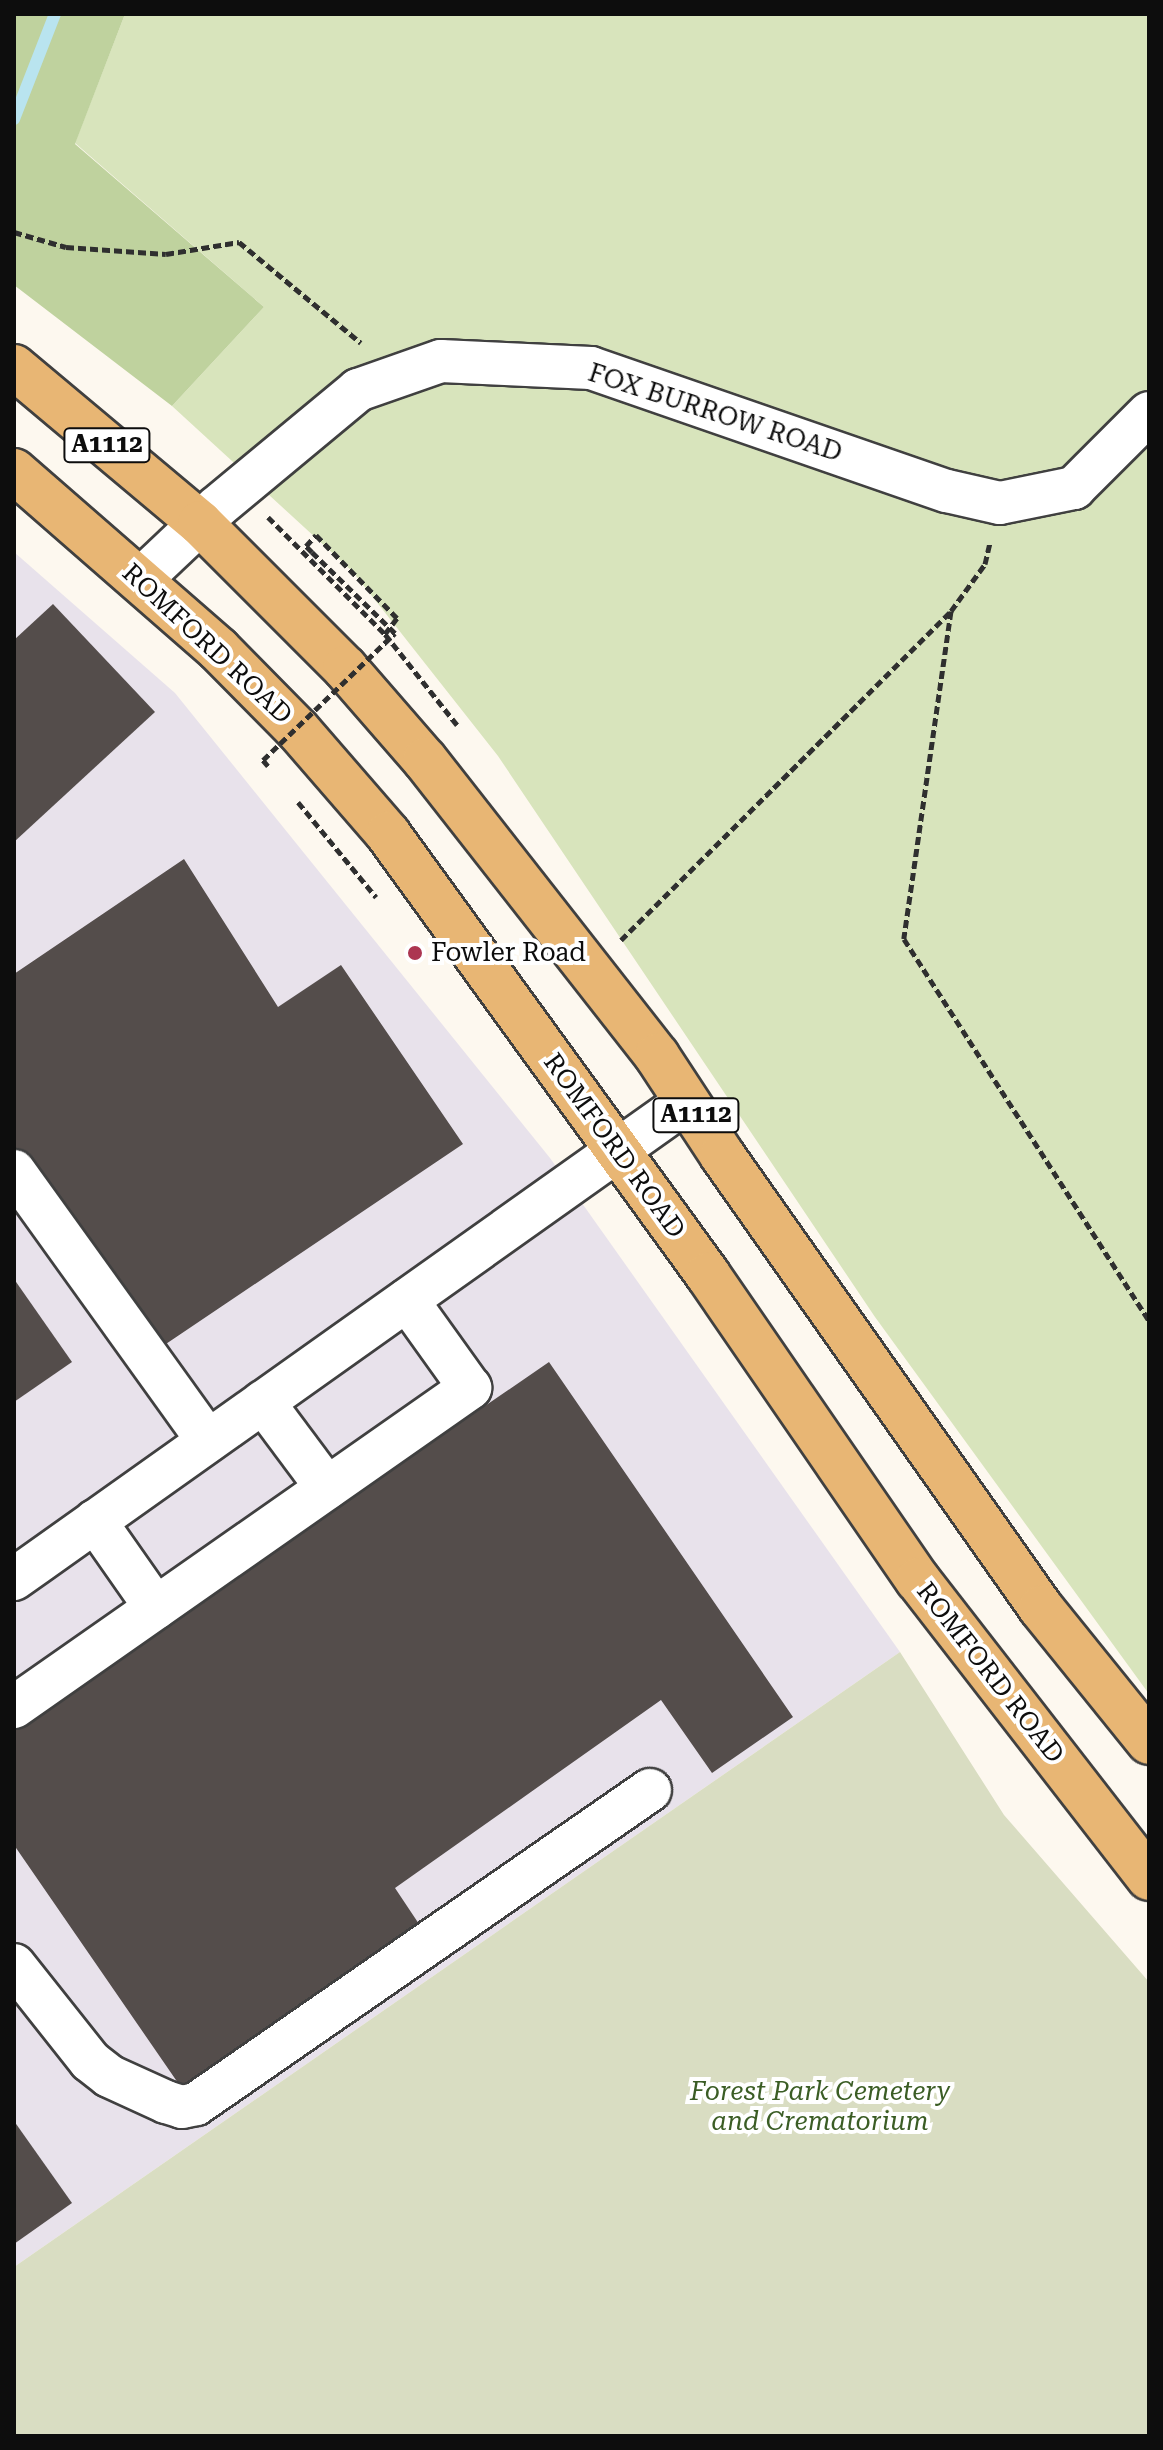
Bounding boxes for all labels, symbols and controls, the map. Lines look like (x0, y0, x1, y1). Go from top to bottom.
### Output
street label: FOX BURROW ROAD (584, 357, 846, 469)
road number: A1112 (63, 425, 151, 465)
street label: ROMFORD ROAD (116, 557, 298, 731)
place label: Fowler Road (431, 937, 586, 969)
marker: Fowler Road (406, 944, 424, 962)
street label: ROMFORD ROAD (537, 1048, 691, 1244)
road number: A1112 (652, 1095, 740, 1135)
street label: ROMFORD ROAD (910, 1576, 1070, 1770)
park label: Forest Park Cemetery and Crematorium (690, 2076, 950, 2138)

